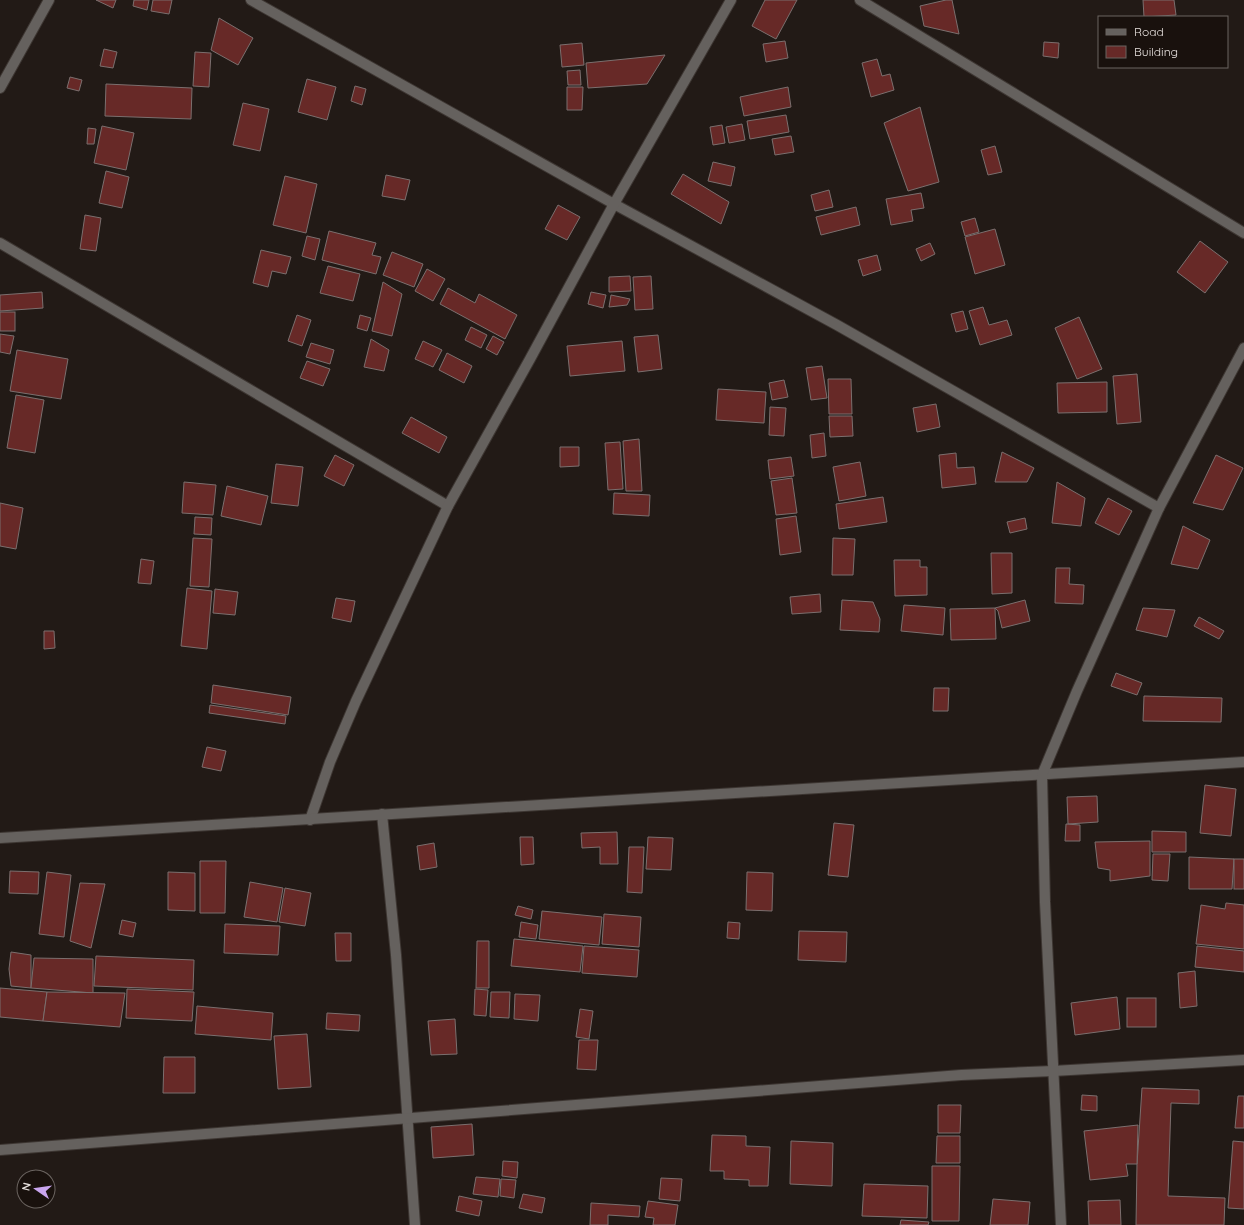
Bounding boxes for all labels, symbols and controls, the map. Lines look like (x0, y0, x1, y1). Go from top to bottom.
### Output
legend (1098, 16, 1228, 68)
text: Road (1134, 24, 1164, 39)
text: Building (1134, 44, 1178, 59)
north arrow (16, 1169, 56, 1209)
text: N (19, 1181, 34, 1192)

